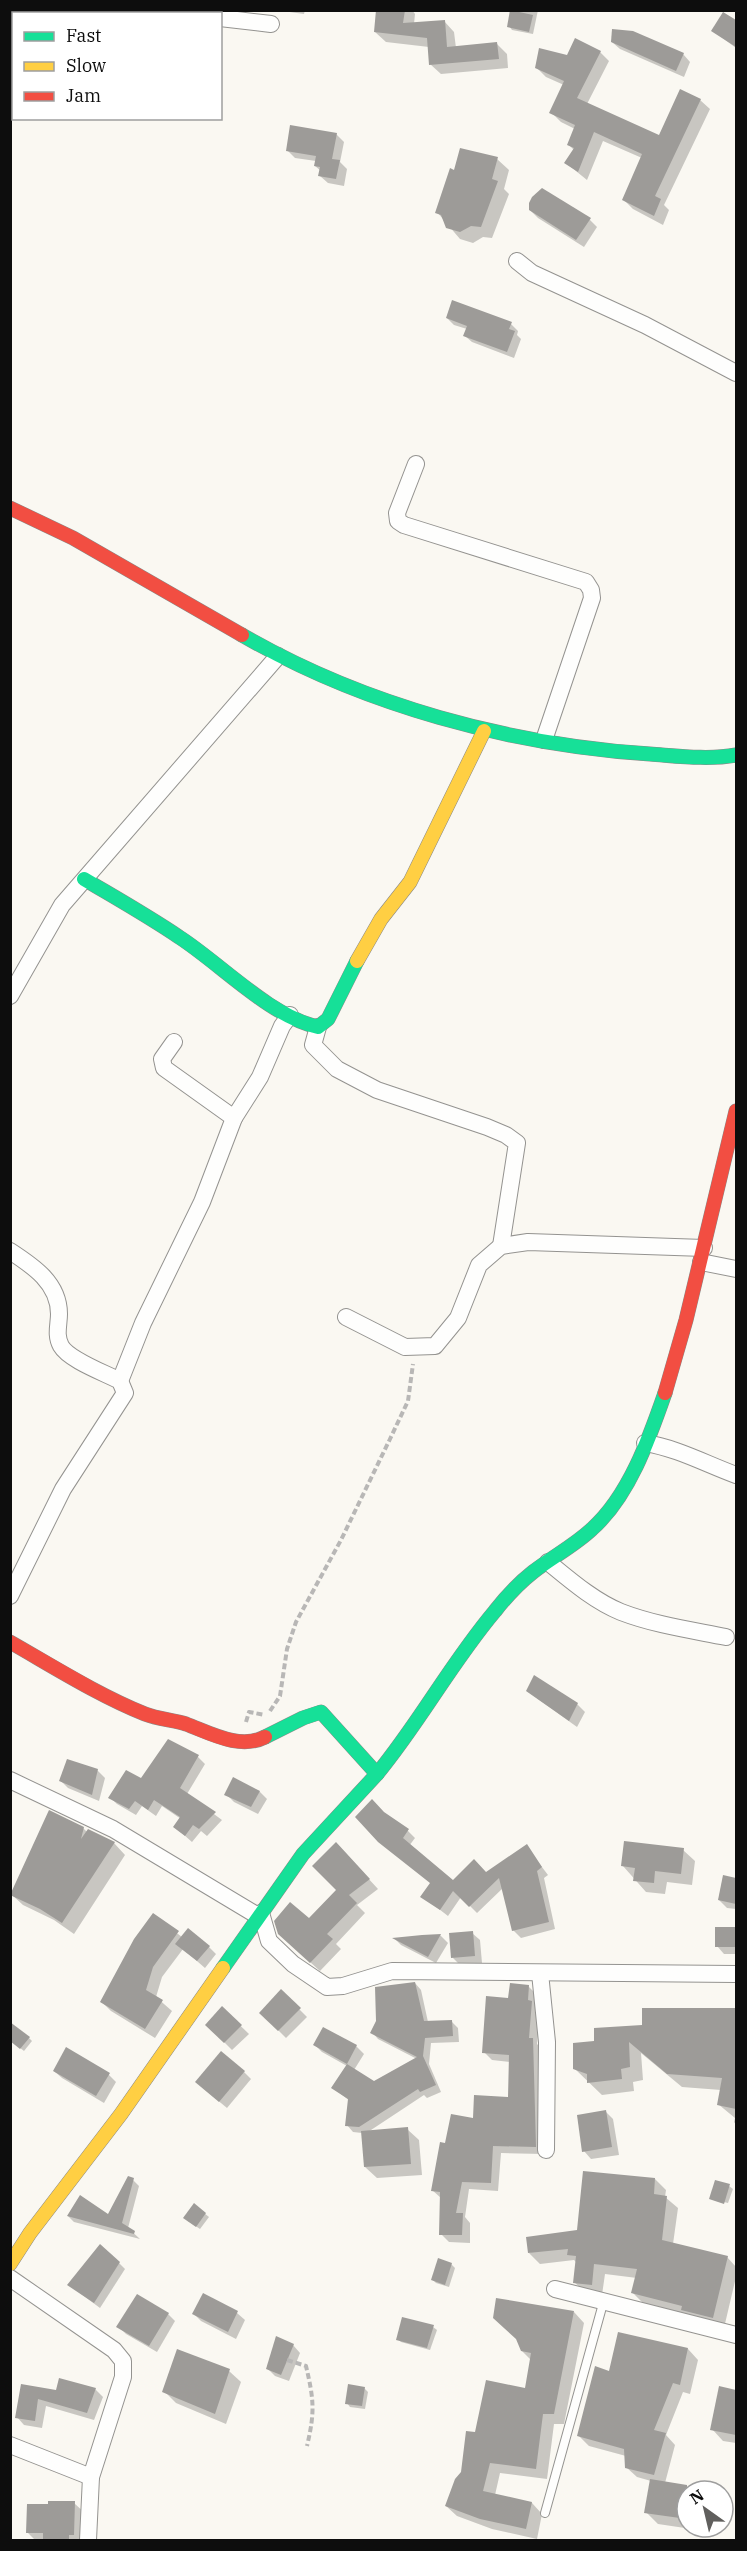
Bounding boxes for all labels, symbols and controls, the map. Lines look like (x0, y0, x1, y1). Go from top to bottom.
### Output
legend (12, 12, 222, 120)
text: Fast (66, 24, 101, 47)
text: Slow (66, 54, 106, 77)
text: Jam (66, 84, 101, 107)
north arrow (675, 2479, 735, 2539)
text: N (686, 2485, 707, 2508)

